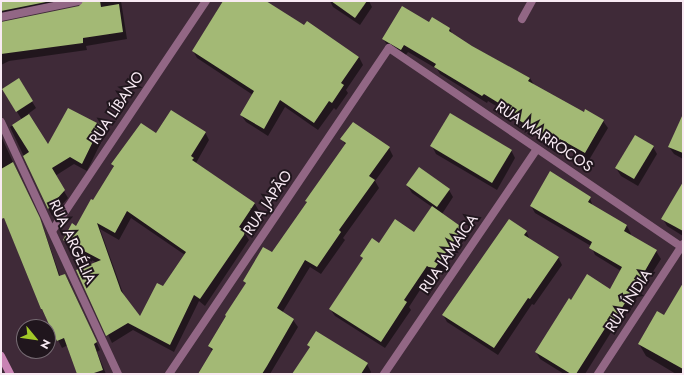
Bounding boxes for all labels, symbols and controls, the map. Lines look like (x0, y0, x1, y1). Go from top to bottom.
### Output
street label: RUA LÍBANO (86, 68, 148, 148)
street label: RUA MARROCOS (492, 98, 596, 176)
street label: RUA JAPÃO (240, 167, 296, 239)
street label: RUA ARGÉLIA (45, 197, 99, 287)
street label: RUA JAMAICA (416, 211, 482, 297)
street label: RUA ÍNDIA (602, 266, 656, 336)
north arrow (16, 319, 56, 359)
text: N (37, 337, 55, 352)

